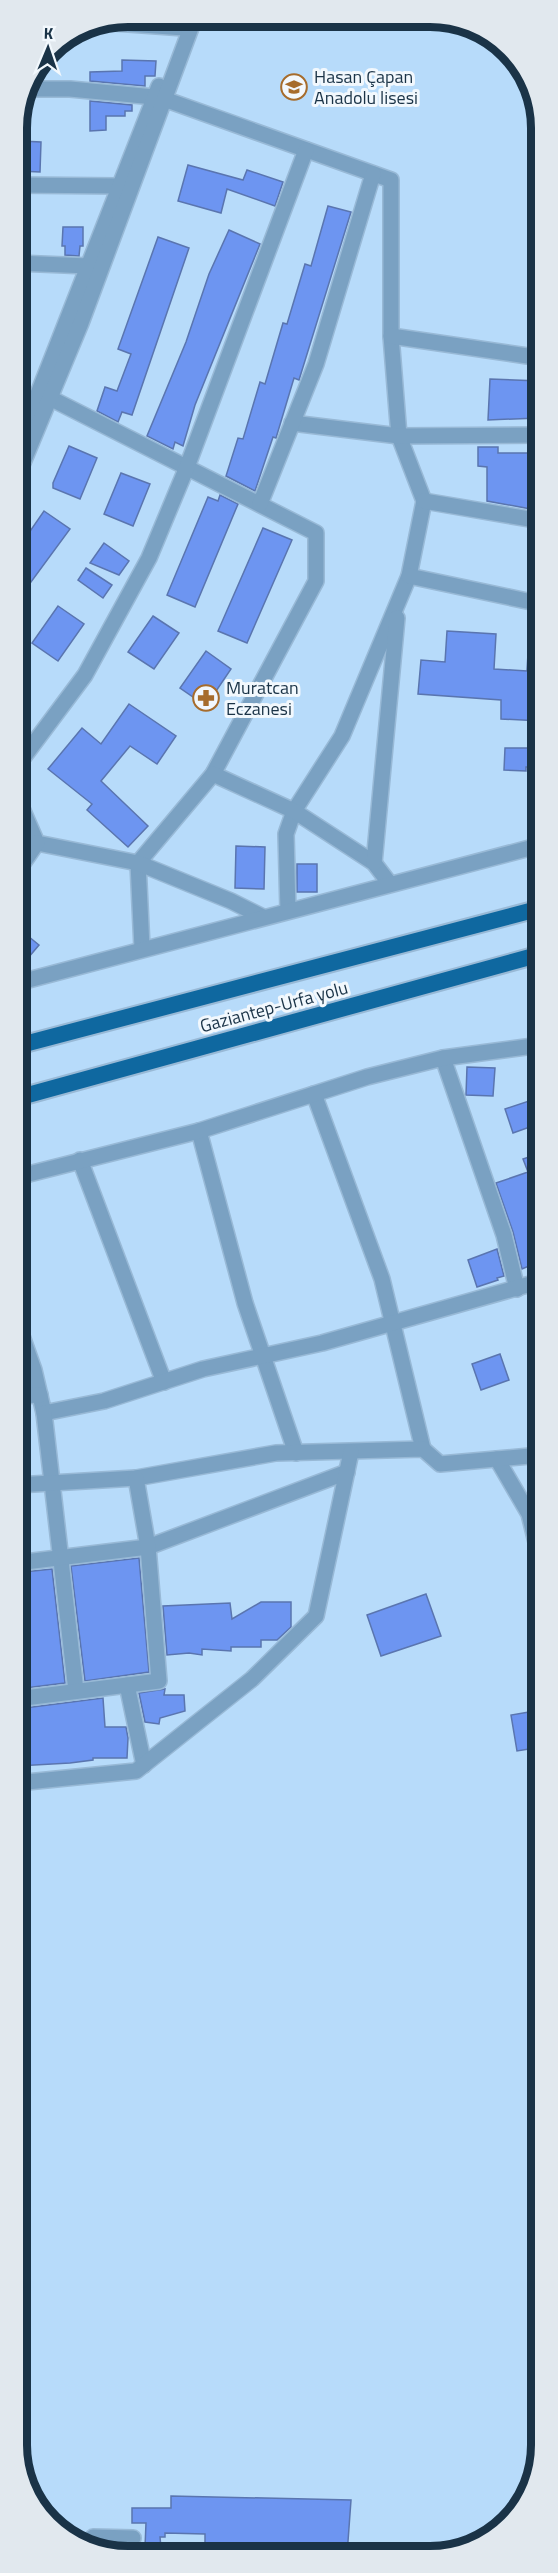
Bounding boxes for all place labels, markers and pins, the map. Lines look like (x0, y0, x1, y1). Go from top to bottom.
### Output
place label: Hasan Çapan Anadolu lisesi (314, 63, 418, 111)
school or university icon: Hasan Çapan Anadolu lisesi (279, 72, 309, 102)
place label: Muratcan Eczanesi (226, 674, 299, 722)
pharmacy icon: Muratcan Eczanesi (191, 683, 221, 713)

